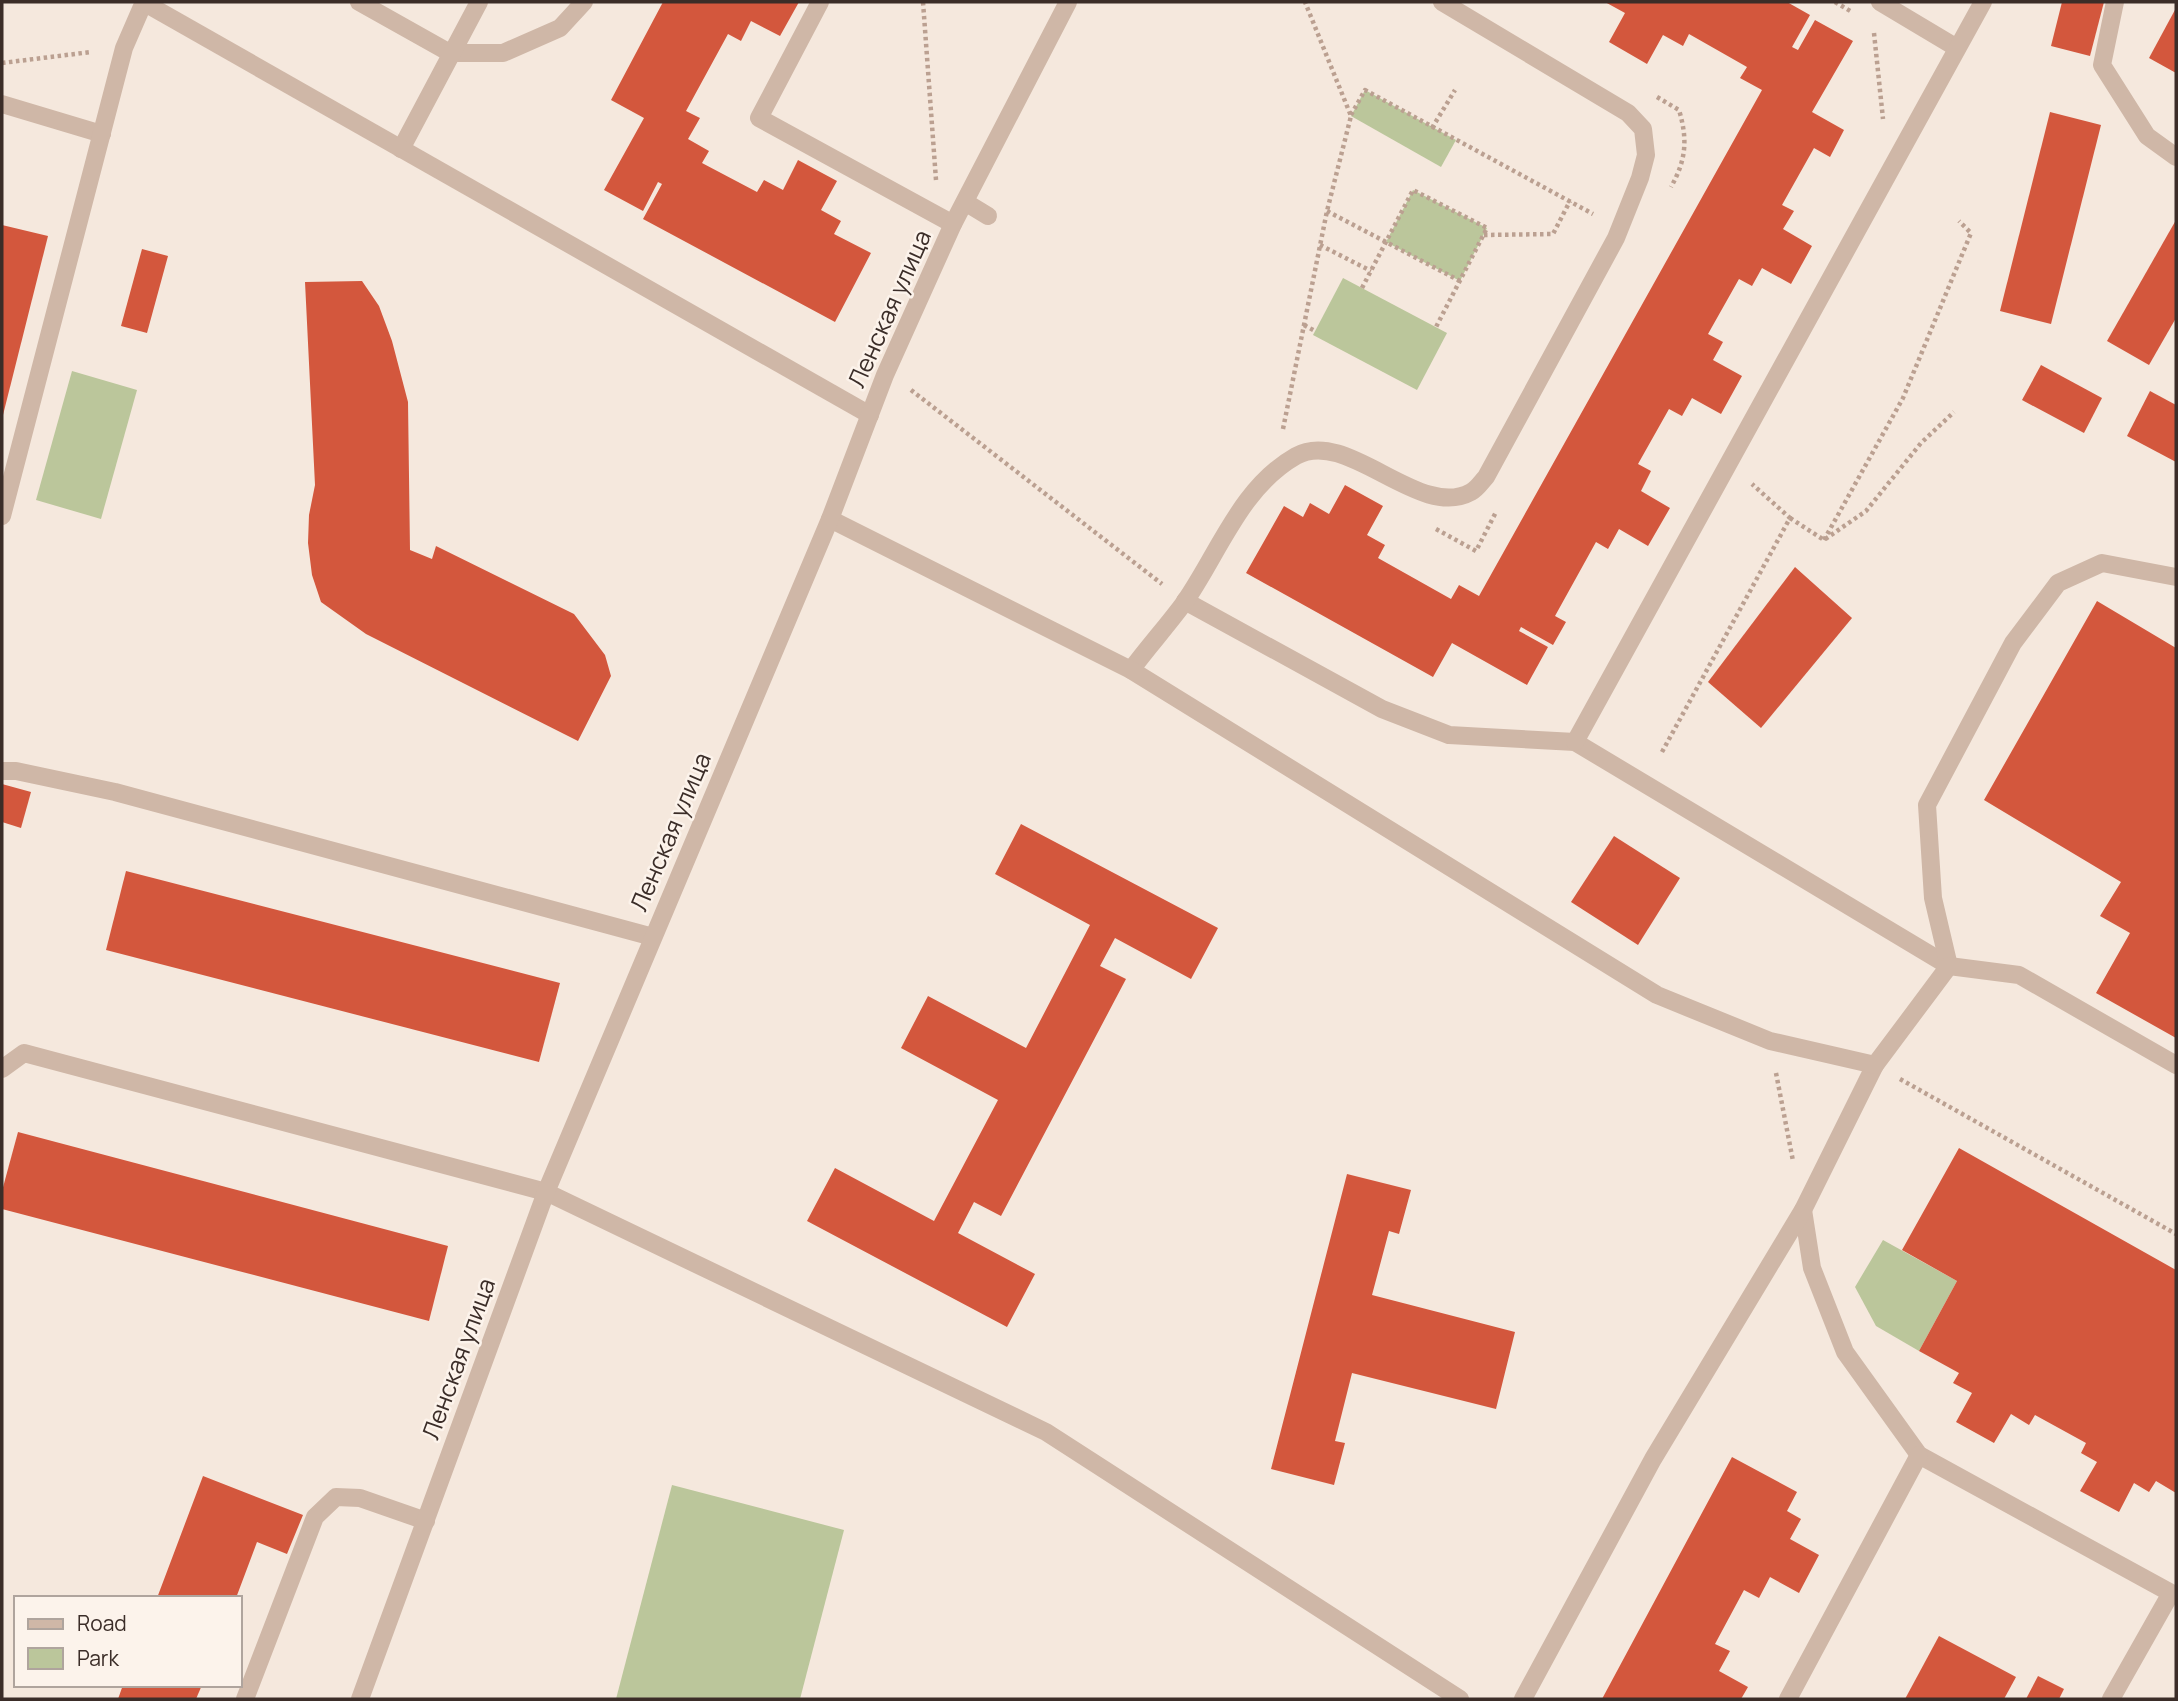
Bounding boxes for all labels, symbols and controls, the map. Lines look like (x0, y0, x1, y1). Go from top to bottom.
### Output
street label: Ленская улица (839, 224, 938, 392)
street label: Ленская улица (621, 747, 718, 916)
street label: Ленская улица (413, 1273, 502, 1444)
legend (14, 1596, 242, 1687)
text: Road (77, 1609, 127, 1637)
text: Park (77, 1644, 119, 1672)

